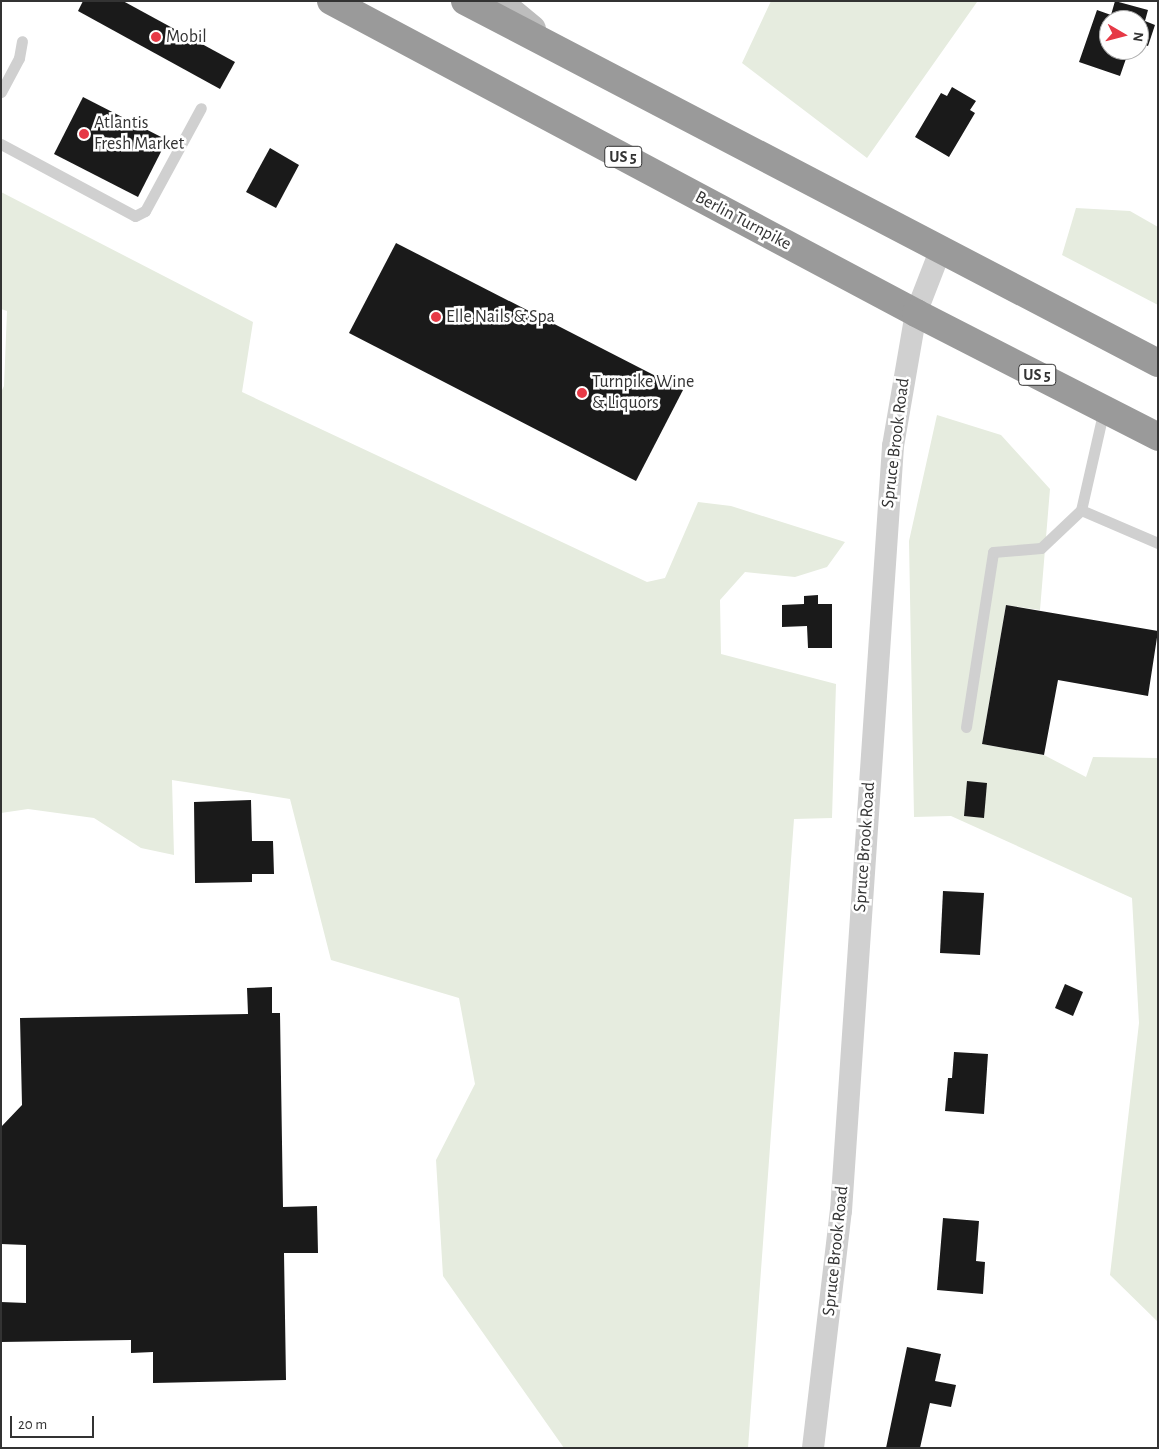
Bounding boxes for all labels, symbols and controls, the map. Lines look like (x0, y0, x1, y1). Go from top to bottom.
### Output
north arrow (1099, 10, 1149, 60)
place label: Mobil (166, 26, 207, 48)
marker: Mobil (150, 31, 162, 43)
text: N (1130, 31, 1145, 43)
place label: Atlantis Fresh Market (94, 113, 184, 156)
marker: Atlantis Fresh Market (78, 128, 90, 140)
road number: US 5 (603, 144, 643, 170)
street label: Berlin Turnpike (691, 187, 795, 255)
place label: Elle Nails & Spa (446, 306, 555, 328)
marker: Elle Nails & Spa (430, 311, 442, 323)
road number: US 5 (1017, 362, 1057, 388)
place label: Turnpike Wine & Liquors (592, 372, 694, 414)
street label: Spruce Brook Road (877, 377, 915, 509)
marker: Turnpike Wine & Liquors (576, 387, 588, 399)
street label: Spruce Brook Road (850, 781, 880, 913)
street label: Spruce Brook Road (818, 1185, 854, 1317)
scale bar (12, 1406, 96, 1438)
text: 20 m (18, 1417, 47, 1432)

